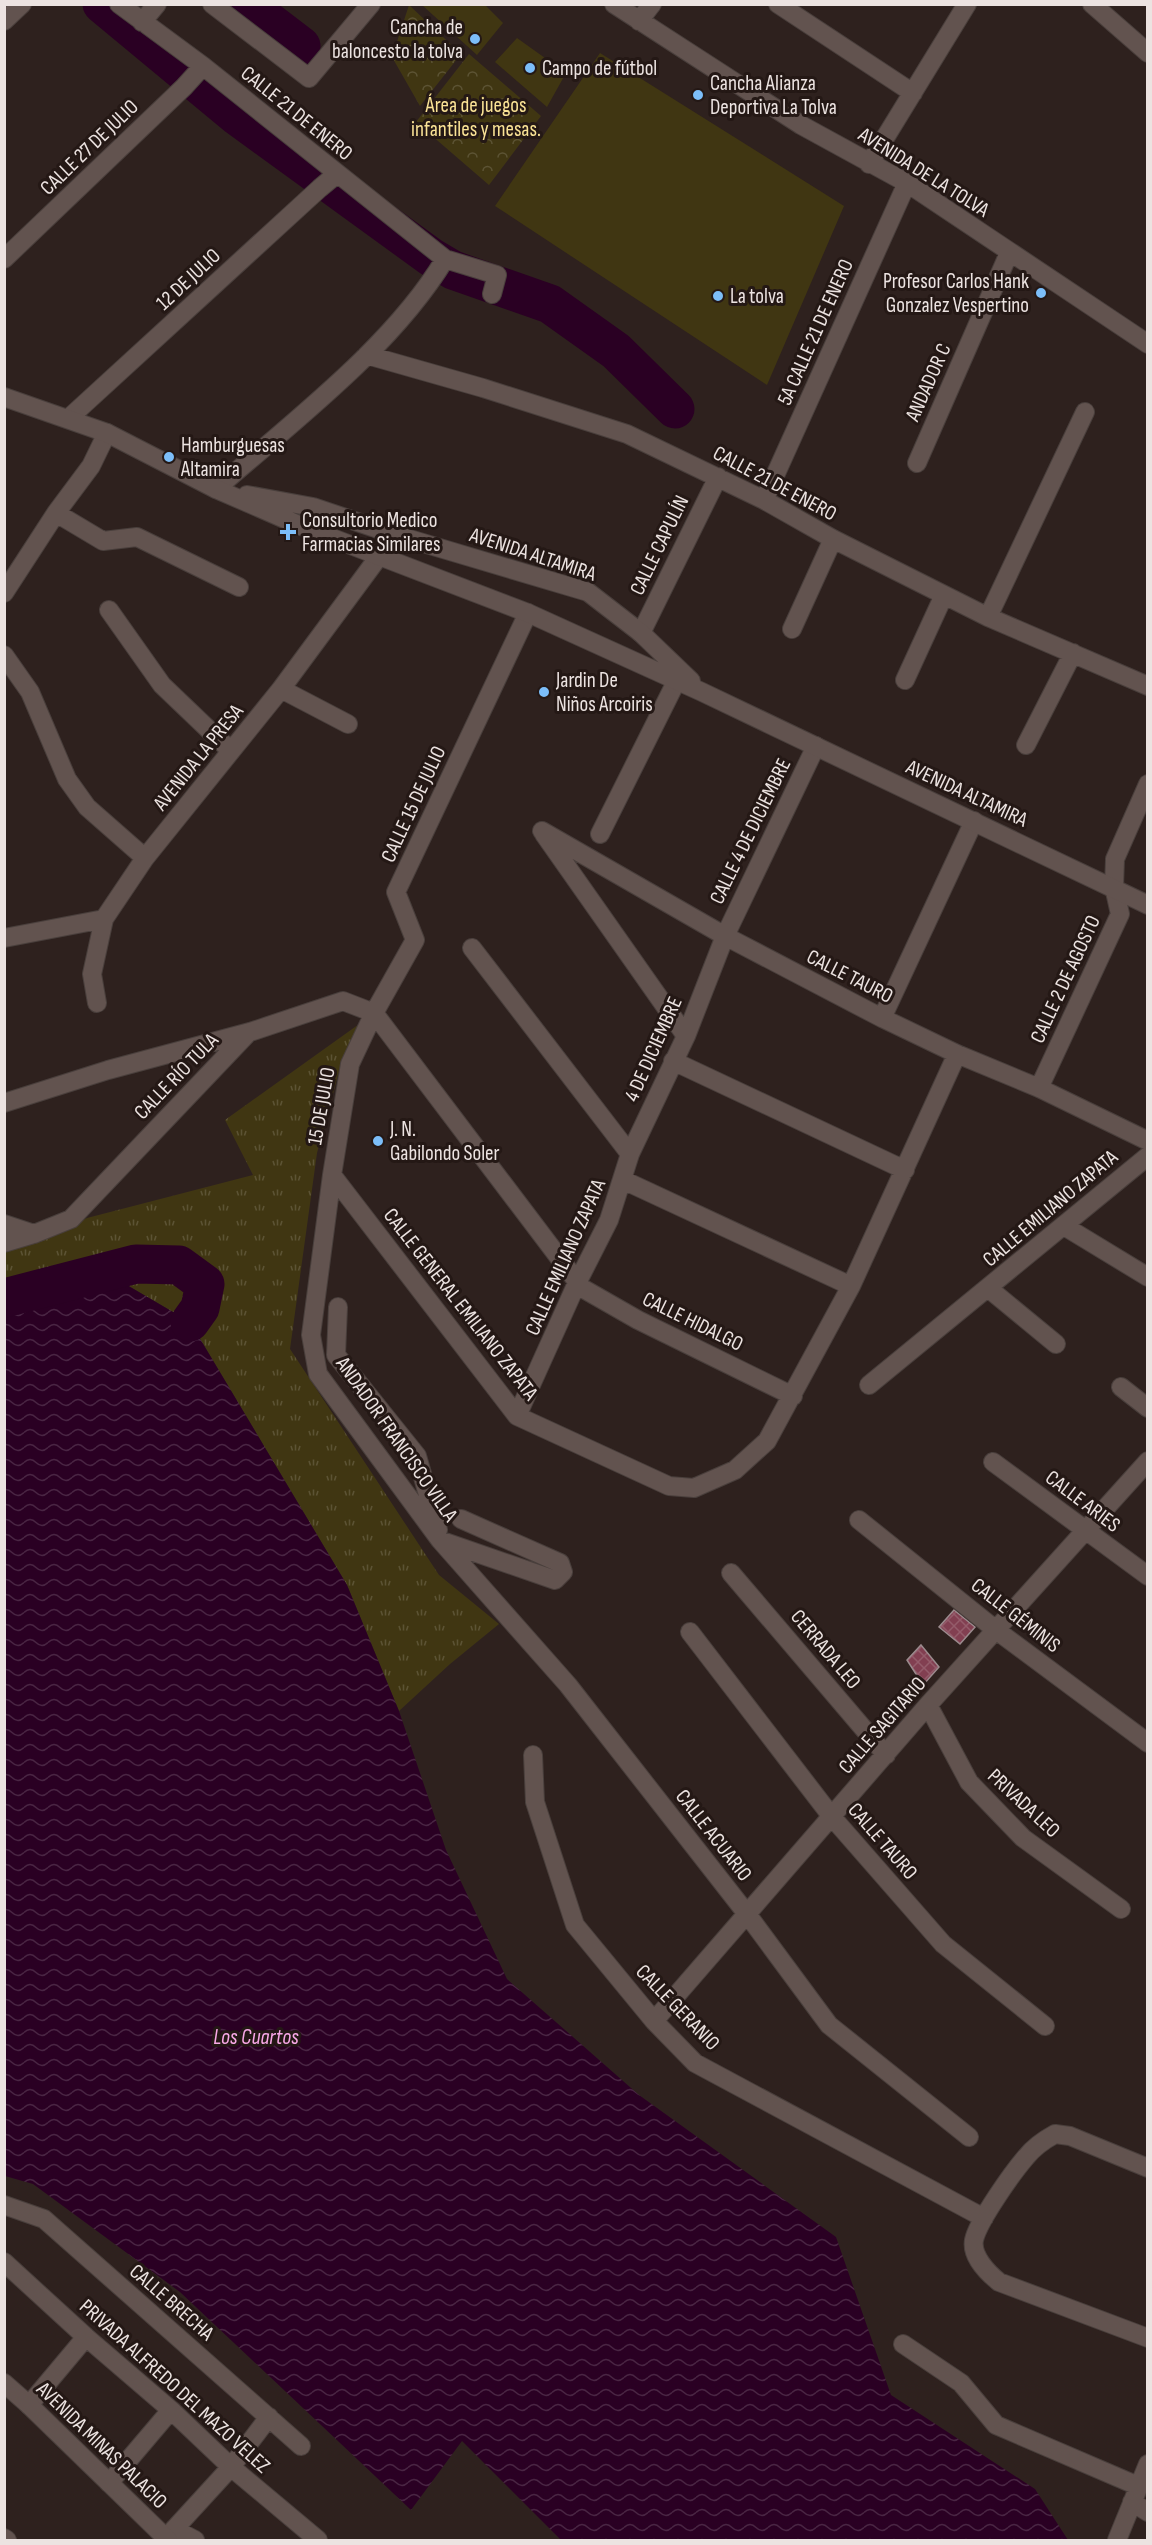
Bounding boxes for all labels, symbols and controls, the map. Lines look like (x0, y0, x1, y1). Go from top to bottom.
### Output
place label: Cancha de baloncesto la tolva (332, 15, 463, 64)
marker: Cancha de baloncesto la tolva (468, 32, 482, 46)
place label: Campo de fútbol (542, 56, 657, 81)
street label: CALLE 21 DE ENERO (236, 61, 358, 166)
marker: Campo de fútbol (523, 61, 537, 75)
place label: Cancha Alianza Deportiva La Tolva (710, 71, 837, 120)
marker: Cancha Alianza Deportiva La Tolva (691, 88, 705, 102)
park label: Área de juegos infantiles y mesas. (411, 93, 541, 142)
street label: CALLE 27 DE JULIO (35, 94, 144, 200)
street label: AVENIDA DE LA TOLVA (853, 122, 995, 223)
street label: 12 DE JULIO (151, 243, 226, 315)
street label: 5A CALLE 21 DE ENERO (772, 255, 859, 409)
place label: Profesor Carlos Hank Gonzalez Vespertino (883, 269, 1029, 318)
place label: La tolva (730, 284, 784, 309)
marker: Profesor Carlos Hank Gonzalez Vespertino (1034, 286, 1048, 300)
marker: La tolva (711, 289, 725, 303)
street label: ANDADOR C (900, 339, 957, 426)
place label: Hamburguesas Altamira (180, 433, 285, 482)
street label: CALLE 21 DE ENERO (709, 440, 841, 526)
marker: Hamburguesas Altamira (162, 450, 176, 464)
street label: CALLE CAPULÍN (625, 491, 694, 599)
place label: Consultorio Medico Farmacias Similares (302, 508, 440, 557)
street label: AVENIDA ALTAMIRA (466, 522, 600, 587)
marker: Consultorio Medico Farmacias Similares (279, 523, 297, 541)
place label: Jardin De Niños Arcoiris (555, 668, 653, 717)
marker: Jardin De Niños Arcoiris (537, 685, 551, 699)
street label: AVENIDA LA PRESA (147, 698, 249, 816)
street label: CALLE 15 DE JULIO (376, 742, 451, 866)
street label: CALLE 4 DE DICIEMBRE (704, 754, 797, 908)
street label: AVENIDA ALTAMIRA (901, 754, 1032, 833)
street label: CALLE 2 DE AGOSTO (1025, 911, 1106, 1047)
street label: CALLE TAURO (802, 944, 897, 1009)
street label: 4 DE DICIEMBRE (619, 993, 688, 1106)
street label: CALLE RÍO TULA (129, 1027, 224, 1125)
street label: 15 DE JULIO (302, 1065, 341, 1147)
place label: J. N. Gabilondo Soler (389, 1117, 500, 1166)
marker: J. N. Gabilondo Soler (371, 1134, 385, 1148)
street label: CALLE EMILIANO ZAPATA (978, 1144, 1124, 1272)
street label: CALLE EMILIANO ZAPATA (520, 1174, 612, 1339)
street label: CALLE GENERAL EMILIANO ZAPATA (378, 1203, 544, 1406)
street label: CALLE HIDALGO (638, 1286, 747, 1357)
street label: ANDADOR FRANCISCO VILLA (330, 1351, 463, 1527)
street label: CALLE ARIES (1040, 1465, 1125, 1538)
street label: CALLE GÉMINIS (966, 1573, 1065, 1658)
street label: CERRADA LEO (785, 1605, 866, 1694)
street label: CALLE SAGITARIO (833, 1672, 931, 1779)
street label: PRIVADA LEO (982, 1764, 1065, 1843)
street label: CALLE ACUARIO (670, 1785, 757, 1886)
street label: CALLE TAURO (843, 1798, 923, 1885)
street label: CALLE GERANIO (631, 1959, 725, 2055)
water label: Los Cuartos (213, 2024, 299, 2051)
street label: CALLE BRECHA (124, 2259, 220, 2347)
street label: PRIVADA ALFREDO DEL MAZO VELEZ (74, 2294, 275, 2479)
street label: AVENIDA MINAS PALACIO (31, 2376, 172, 2514)

